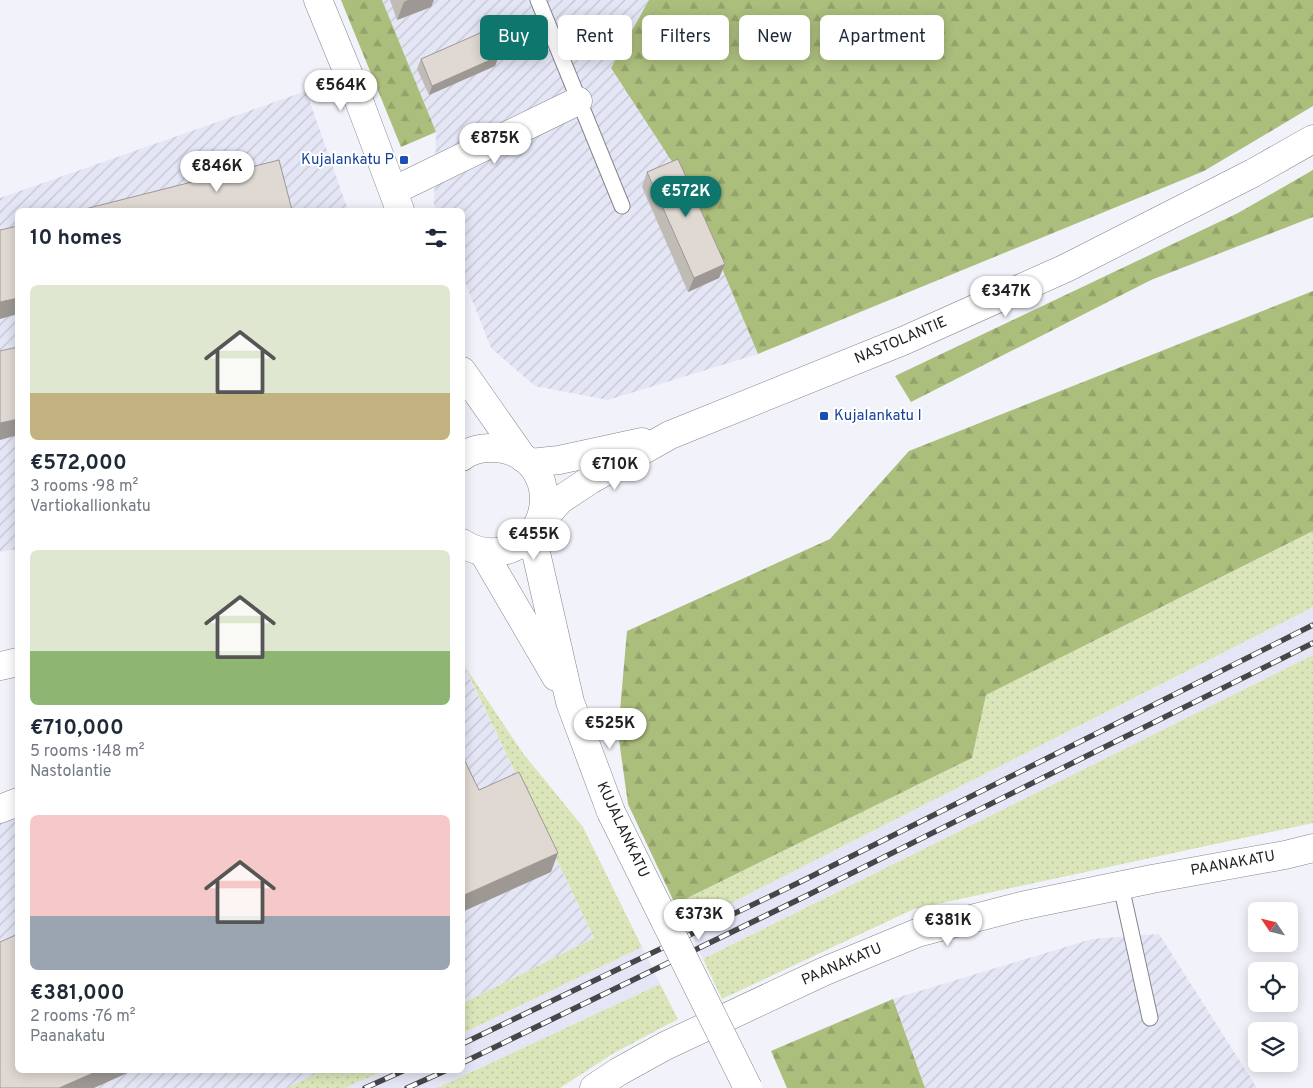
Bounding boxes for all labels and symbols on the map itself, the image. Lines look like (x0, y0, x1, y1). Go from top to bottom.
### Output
pin: €564K (306, 70, 376, 112)
pin: €875K (460, 122, 530, 165)
pin: €846K (182, 150, 252, 193)
place label: Kujalankatu P (301, 151, 394, 170)
marker: Kujalankatu P (398, 154, 410, 166)
pin: €572K (651, 176, 721, 218)
pin: €347K (971, 276, 1041, 318)
street label: NASTOLANTIE (852, 313, 950, 369)
place label: Kujalankatu I (834, 407, 922, 426)
marker: Kujalankatu I (818, 410, 830, 422)
pin: €710K (580, 448, 650, 491)
pin: €455K (499, 518, 569, 561)
pin: €525K (575, 708, 645, 750)
street label: KUJALANKATU (591, 779, 653, 881)
street label: PAANAKATU (1189, 847, 1277, 881)
pin: €373K (664, 898, 734, 941)
north arrow (1248, 902, 1298, 952)
pin: €381K (913, 904, 983, 947)
street label: PAANAKATU (799, 940, 885, 990)

